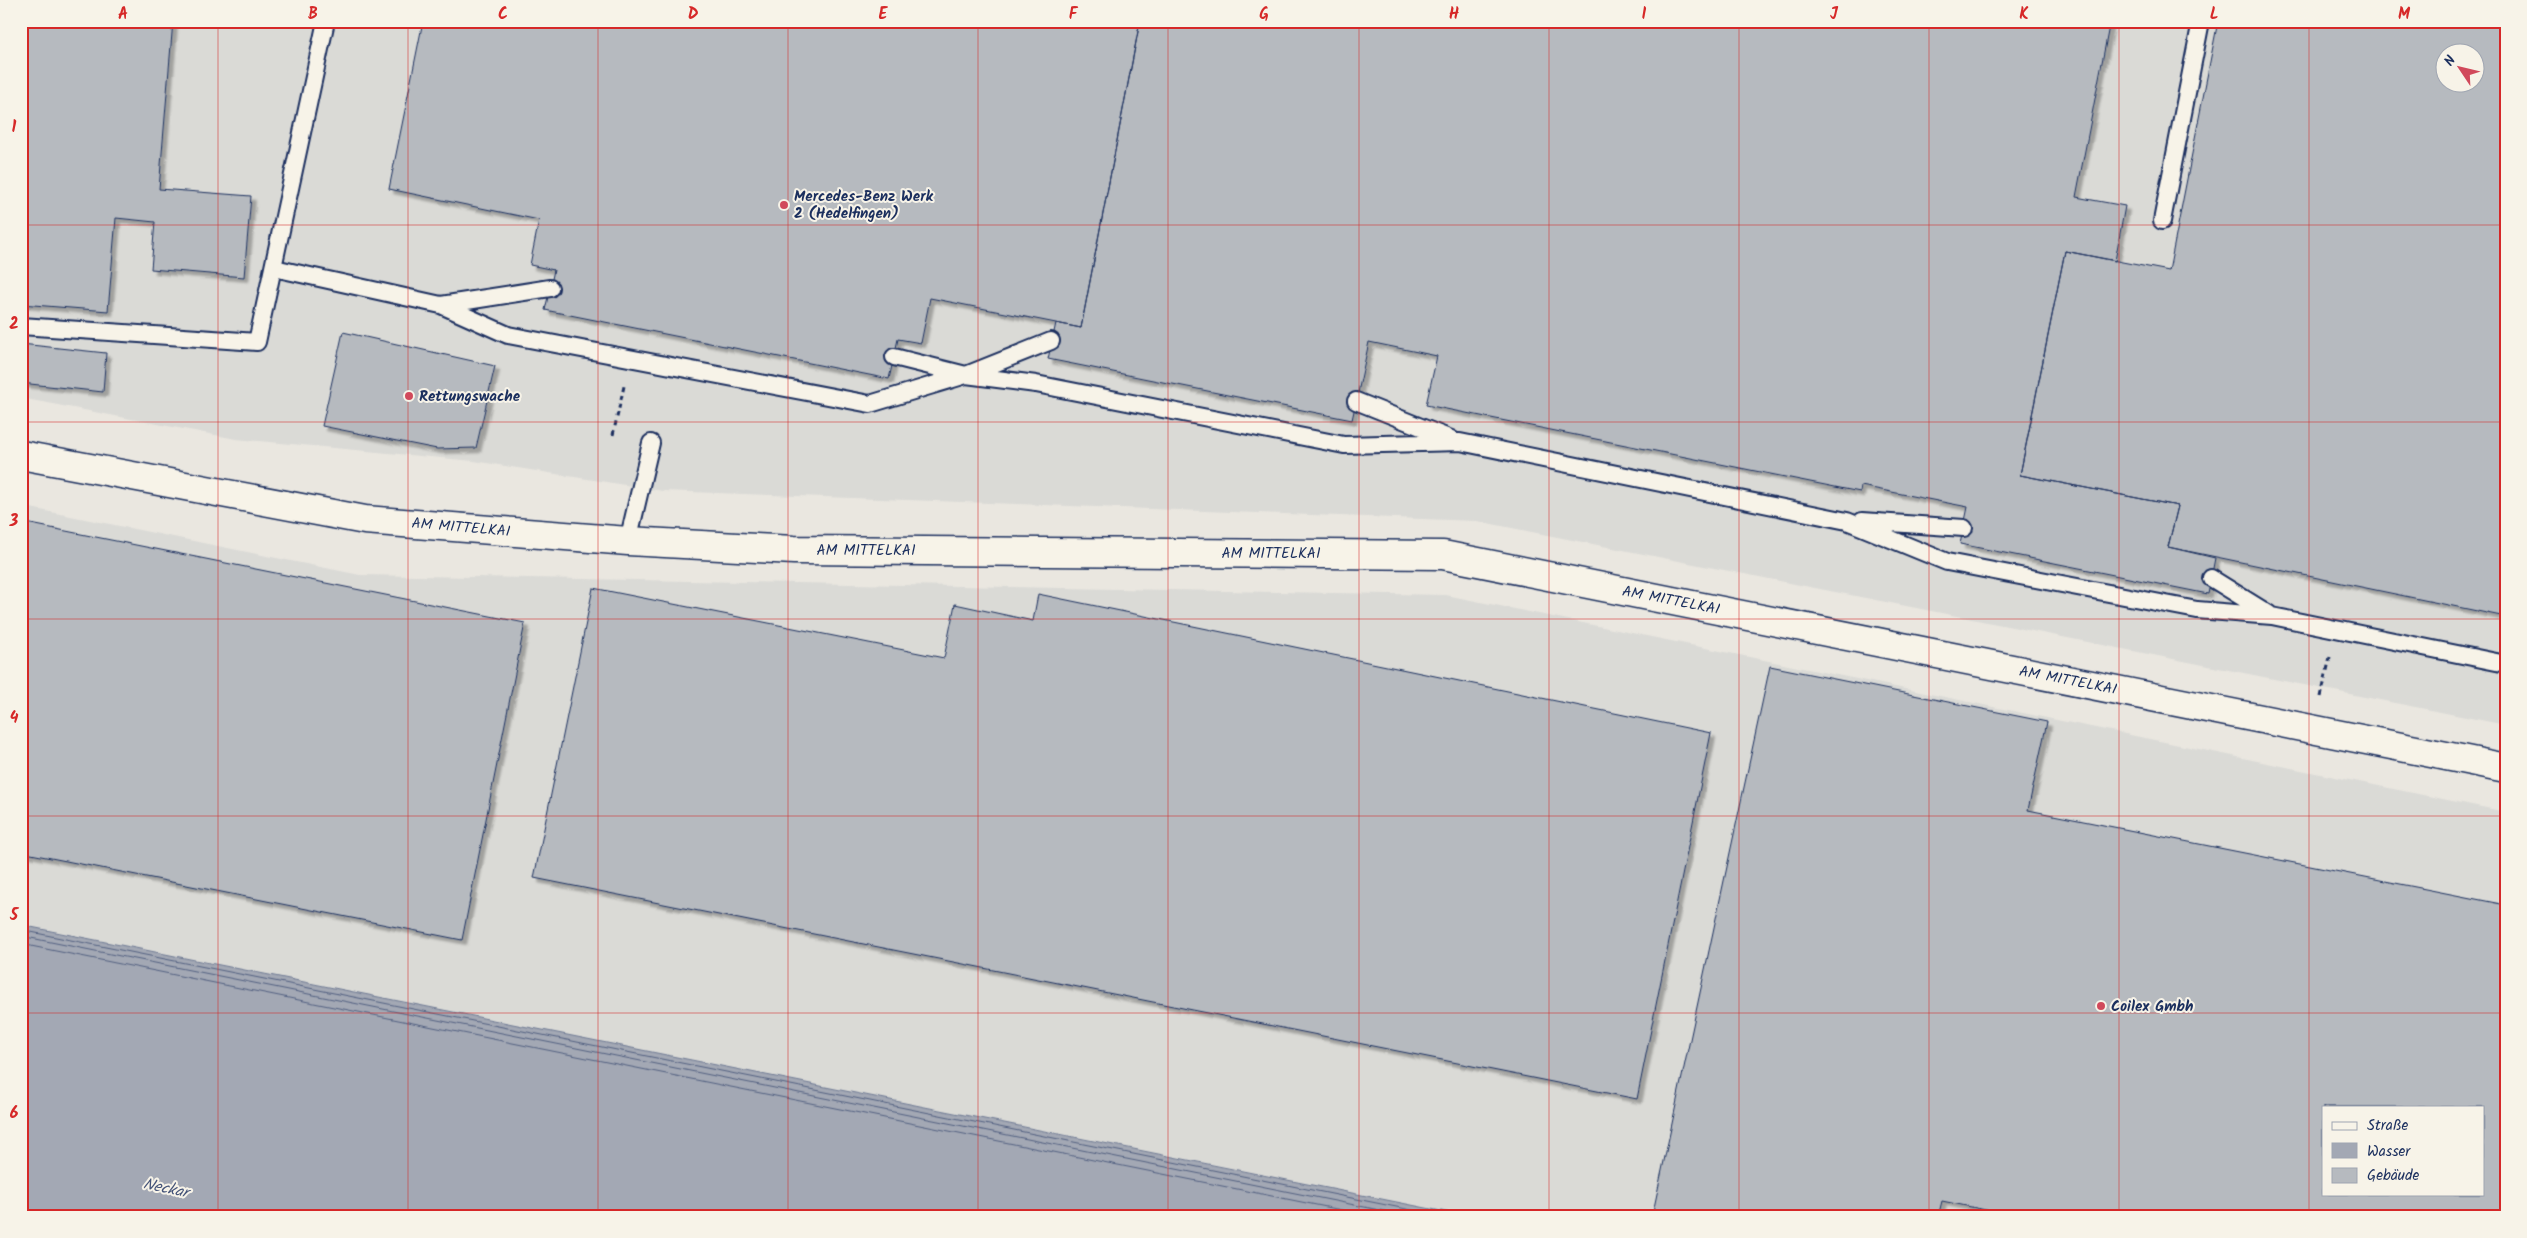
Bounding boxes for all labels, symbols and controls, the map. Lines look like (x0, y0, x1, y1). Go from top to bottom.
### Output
text: A (118, 2, 128, 27)
text: B (308, 2, 318, 27)
text: C (498, 2, 508, 27)
text: D (688, 2, 699, 27)
text: E (879, 2, 889, 27)
text: F (1069, 2, 1079, 27)
text: G (1259, 2, 1269, 27)
text: H (1449, 2, 1459, 27)
text: I (1642, 2, 1647, 27)
text: J (1830, 2, 1839, 27)
text: K (2019, 2, 2029, 27)
text: L (2210, 2, 2218, 27)
text: M (2398, 2, 2411, 27)
north arrow (2434, 42, 2484, 92)
text: N (2439, 51, 2462, 71)
text: 1 (12, 115, 17, 140)
place label: Mercedes-Benz Werk 2 (Hedelfingen) (794, 185, 934, 226)
marker: Mercedes-Benz Werk 2 (Hedelfingen) (778, 199, 790, 211)
text: 2 (9, 312, 19, 337)
place label: Rettungswache (419, 385, 521, 409)
marker: Rettungswache (403, 390, 415, 402)
text: 3 (9, 509, 19, 534)
street label: AM MITTELKAI (411, 512, 512, 544)
street label: AM MITTELKAI (816, 539, 916, 563)
street label: AM MITTELKAI (1221, 542, 1321, 566)
street label: AM MITTELKAI (1620, 580, 1722, 622)
street label: AM MITTELKAI (2017, 660, 2119, 702)
text: 4 (10, 706, 19, 731)
text: 5 (9, 903, 20, 928)
place label: Coilex Gmbh (2111, 995, 2193, 1019)
marker: Coilex Gmbh (2095, 1000, 2107, 1012)
text: 6 (10, 1101, 19, 1126)
legend (2322, 1106, 2484, 1196)
text: Straße (2367, 1114, 2409, 1138)
text: Wasser (2367, 1140, 2411, 1164)
text: Gebäude (2367, 1164, 2420, 1188)
water label: Neckar (141, 1172, 194, 1206)

